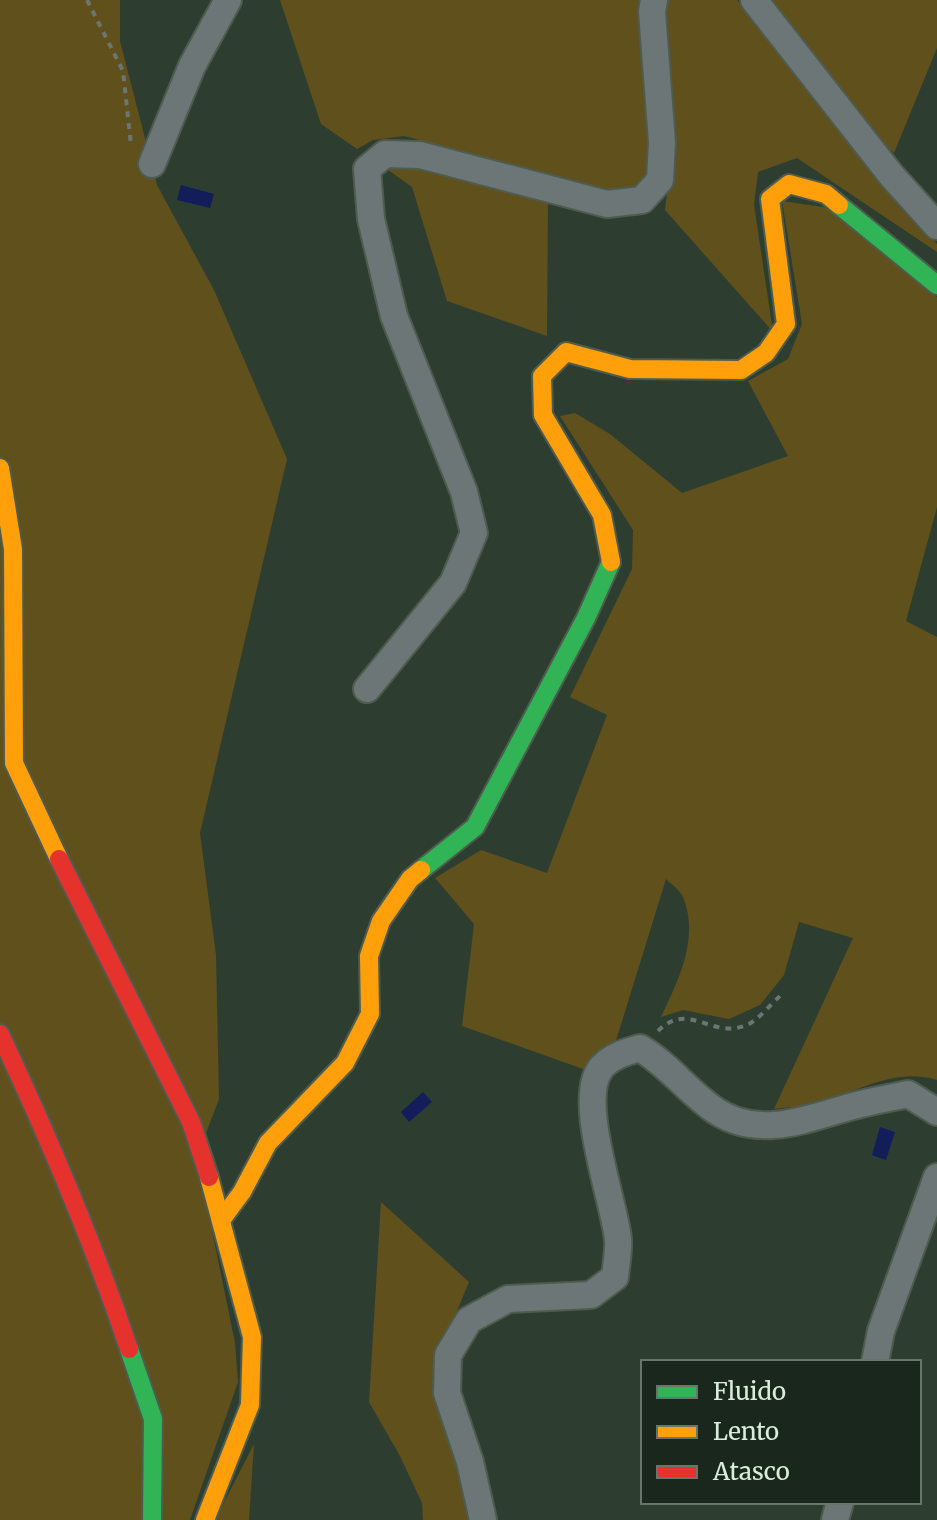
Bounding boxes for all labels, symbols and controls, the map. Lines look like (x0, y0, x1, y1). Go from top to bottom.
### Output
legend (641, 1360, 921, 1504)
text: Fluido (713, 1376, 786, 1407)
text: Lento (713, 1416, 779, 1447)
text: Atasco (712, 1456, 790, 1487)

